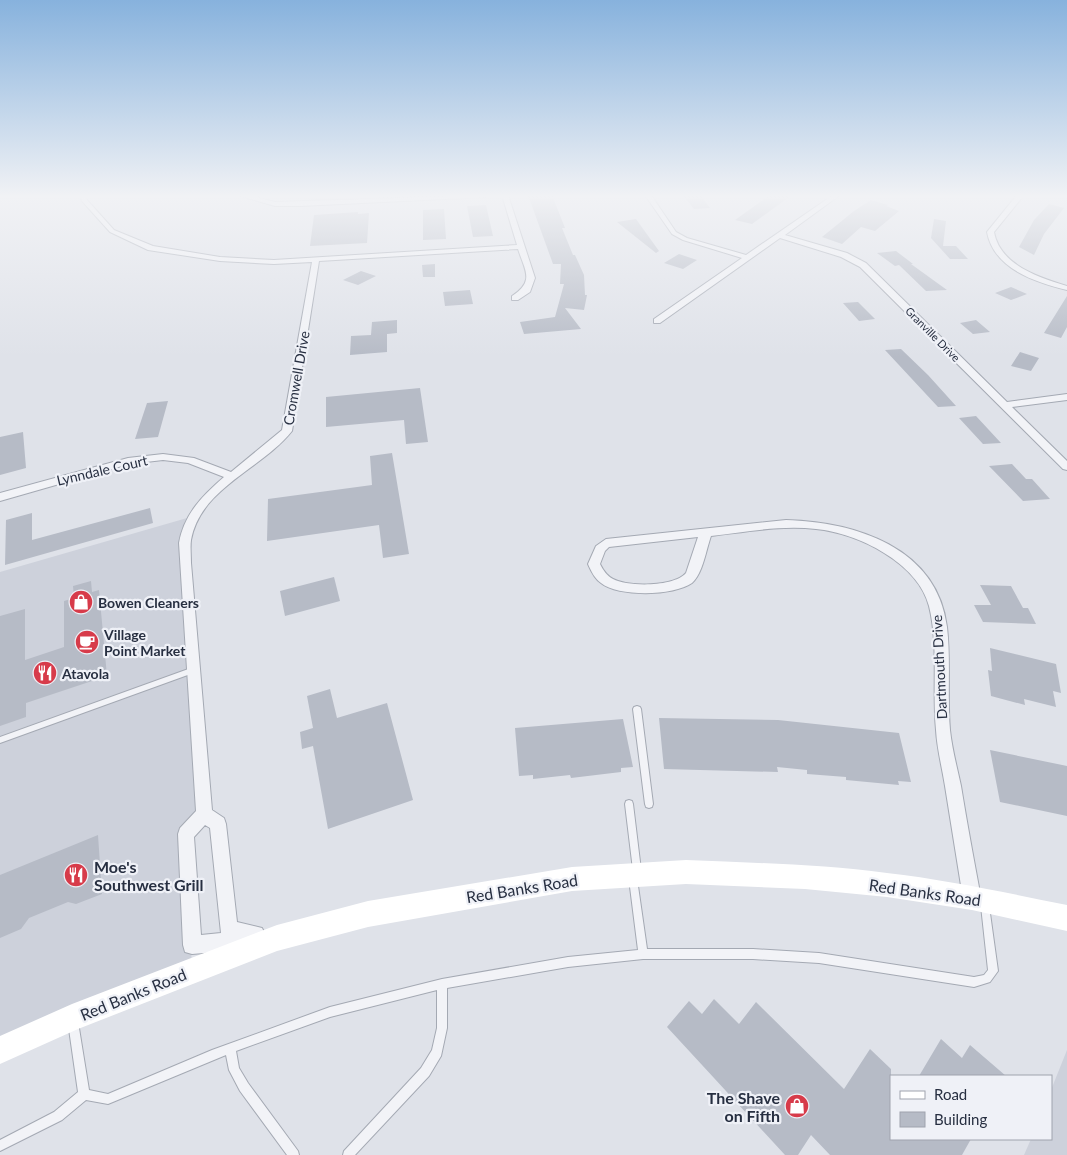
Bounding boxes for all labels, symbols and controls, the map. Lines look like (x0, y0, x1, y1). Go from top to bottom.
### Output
street label: Granville Drive (903, 304, 963, 364)
street label: Cromwell Drive (279, 330, 313, 426)
street label: Lynndale Court (55, 451, 149, 489)
shop icon: Bowen Cleaners (68, 589, 94, 615)
place label: Bowen Cleaners (98, 594, 199, 611)
street label: Dartmouth Drive (928, 614, 950, 720)
place label: Village Point Market (103, 626, 186, 659)
cafe icon: Village Point Market (74, 629, 100, 655)
restaurant icon: Atavola (32, 660, 58, 686)
place label: Atavola (61, 665, 109, 682)
place label: Moe's Southwest Grill (94, 857, 203, 894)
restaurant icon: Moe's Southwest Grill (63, 862, 89, 888)
street label: Red Banks Road (465, 870, 579, 906)
street label: Red Banks Road (868, 875, 982, 909)
street label: Red Banks Road (77, 964, 189, 1024)
legend (890, 1075, 1052, 1140)
text: Road (934, 1085, 967, 1103)
place label: The Shave on Fifth (707, 1088, 780, 1125)
shop icon: The Shave on Fifth (784, 1093, 810, 1119)
text: Building (934, 1110, 987, 1128)

